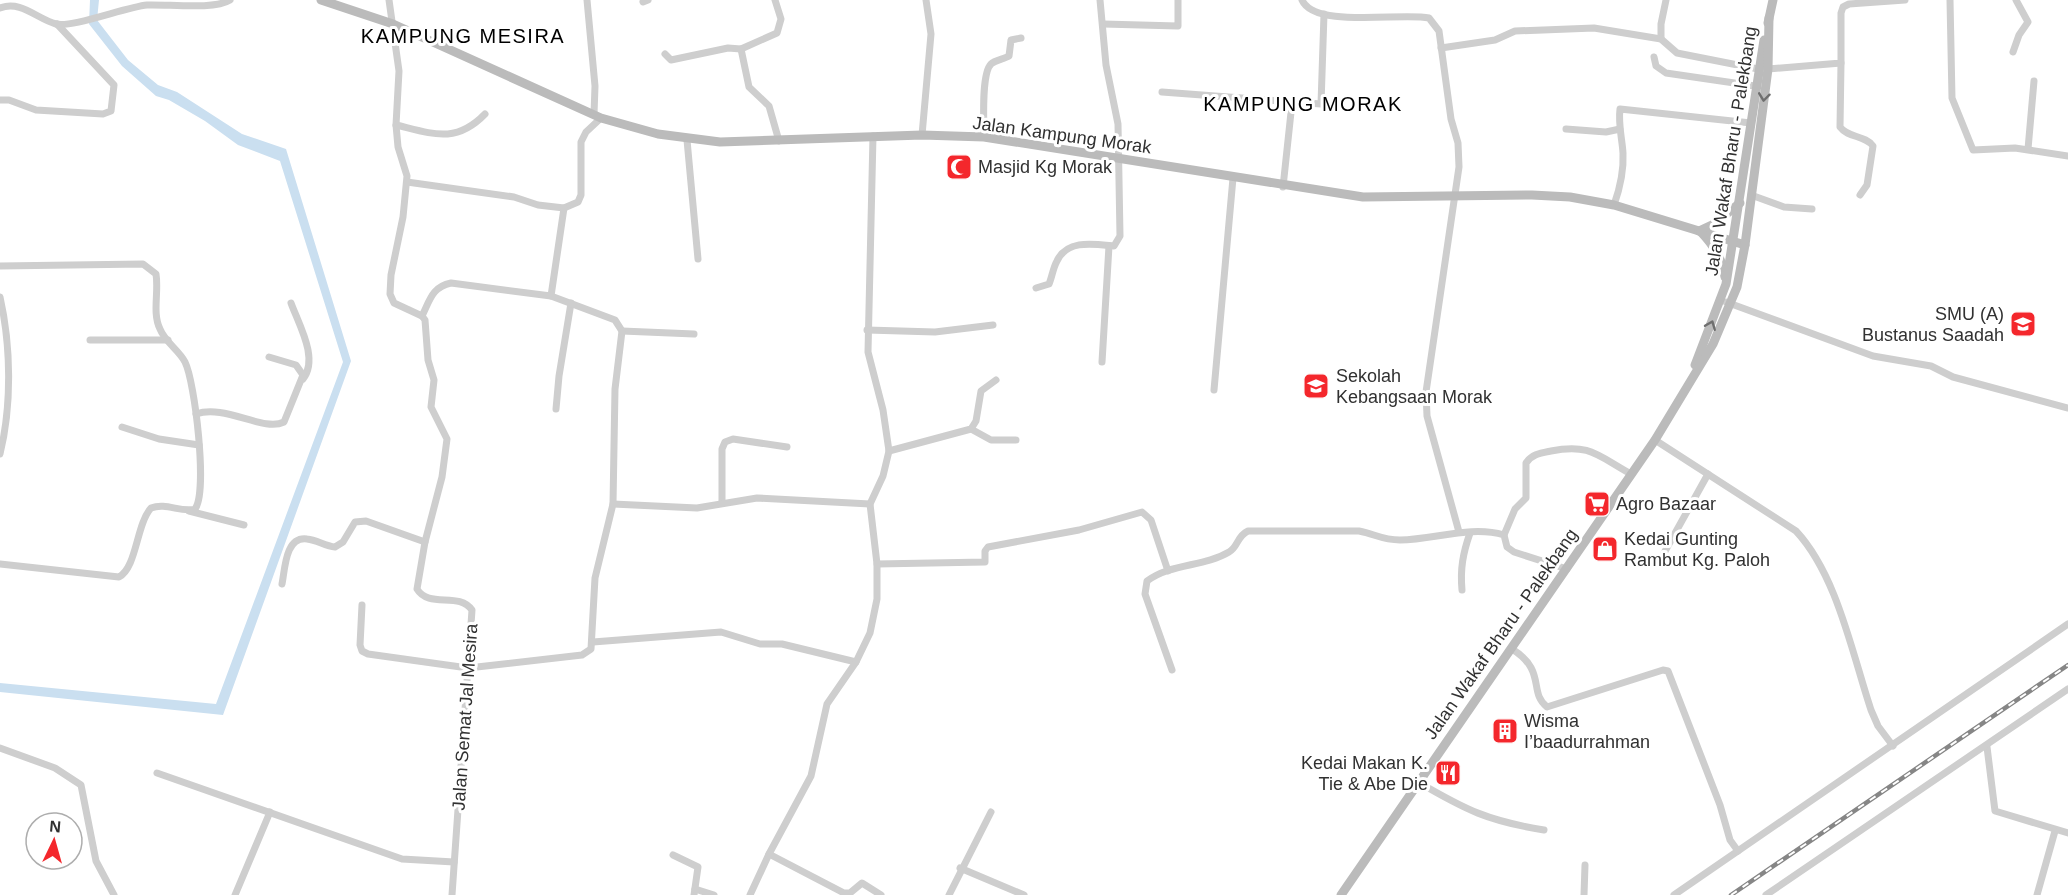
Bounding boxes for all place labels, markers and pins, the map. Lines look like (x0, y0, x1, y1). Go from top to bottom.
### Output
mosque icon: Masjid Kg Morak (944, 152, 974, 182)
place label: Masjid Kg Morak (978, 157, 1113, 177)
place label: SMU (A) Bustanus Saadah (1862, 304, 2004, 345)
school or university icon: SMU (A) Bustanus Saadah (2008, 309, 2038, 339)
place label: Sekolah Kebangsaan Morak (1336, 366, 1493, 407)
school or university icon: Sekolah Kebangsaan Morak (1301, 371, 1331, 401)
supermarket icon: Agro Bazaar (1582, 489, 1612, 519)
place label: Agro Bazaar (1616, 494, 1716, 514)
place label: Kedai Gunting Rambut Kg. Paloh (1624, 529, 1770, 570)
shop icon: Kedai Gunting Rambut Kg. Paloh (1590, 534, 1620, 564)
place label: Wisma I’baadurrahman (1524, 711, 1650, 752)
building icon: Wisma I’baadurrahman (1490, 716, 1520, 746)
place label: Kedai Makan K. Tie & Abe Die (1301, 753, 1428, 794)
restaurant icon: Kedai Makan K. Tie & Abe Die (1433, 758, 1463, 788)

